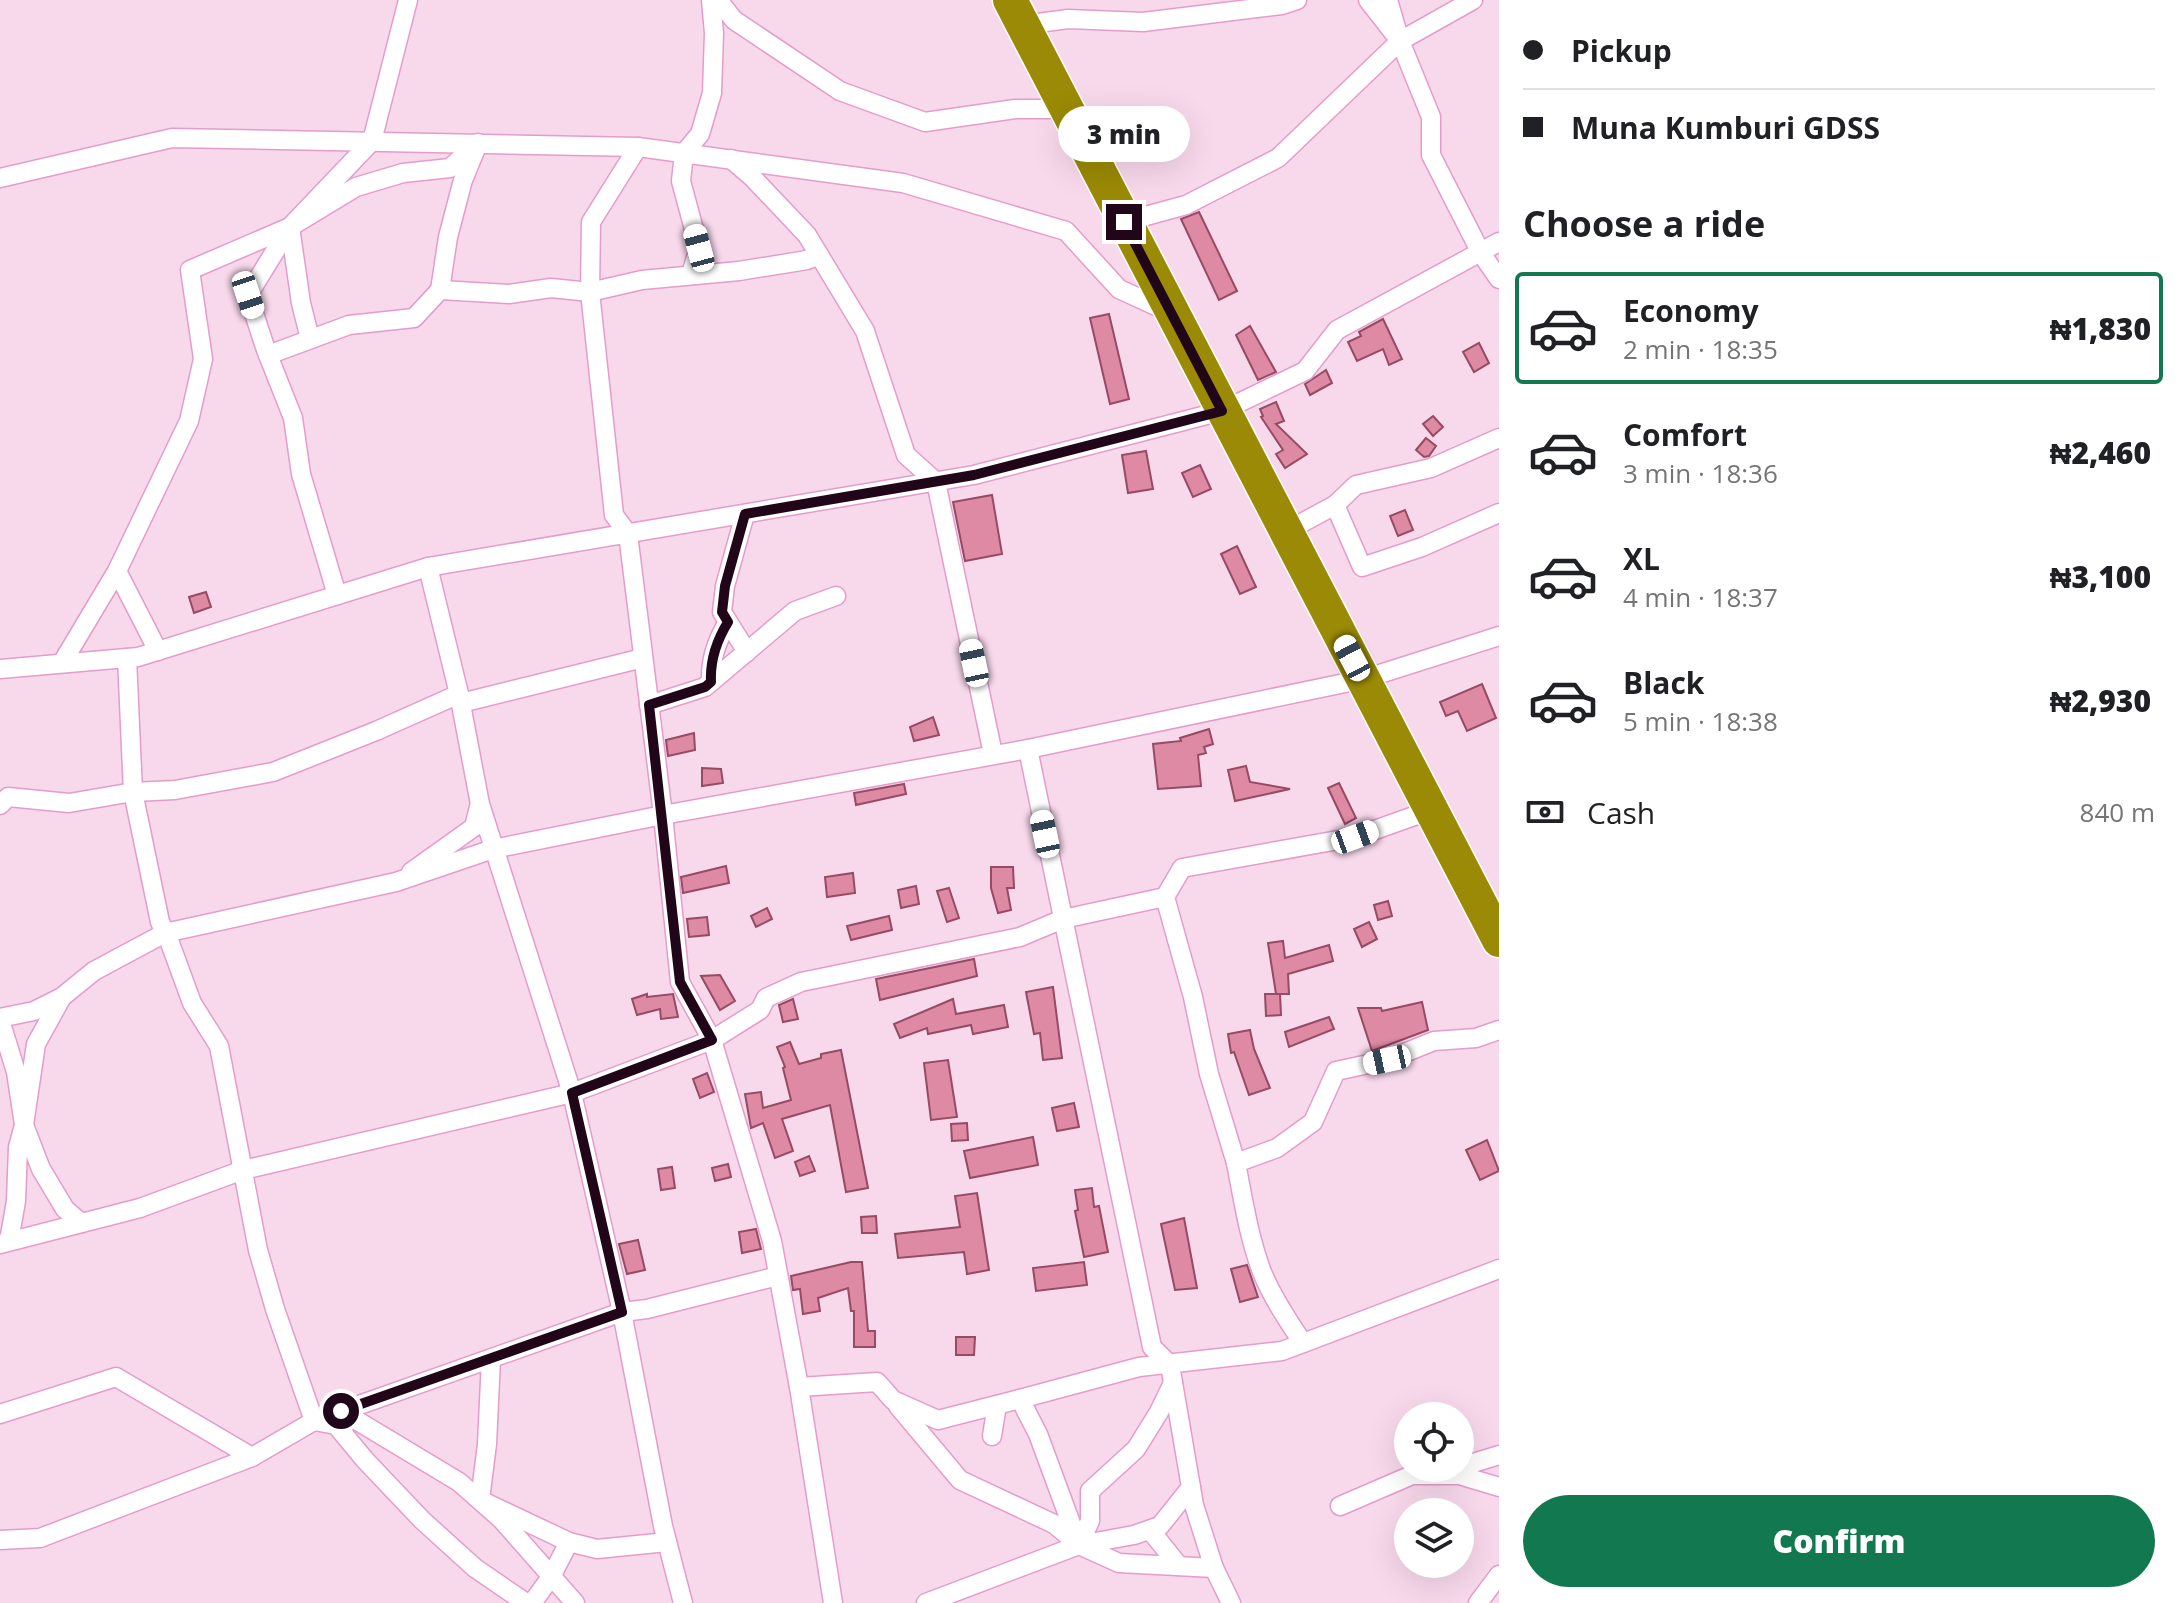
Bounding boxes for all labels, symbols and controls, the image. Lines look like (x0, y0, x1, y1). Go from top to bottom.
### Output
text: Pickup (1571, 30, 1672, 71)
callout: 3 min (1058, 106, 1190, 162)
text: Muna Kumburi GDSS (1571, 107, 1880, 148)
text: 3 min (1087, 116, 1161, 152)
text: Choose a ride (1523, 199, 1765, 248)
route end (1106, 204, 1142, 240)
car (681, 222, 717, 274)
car (229, 268, 267, 322)
text: Economy (1623, 290, 1759, 331)
icon: car (1527, 292, 1599, 364)
text: ₦1,830 (2050, 308, 2151, 349)
text: 2 min · 18:35 (1623, 331, 1778, 367)
text: Comfort (1623, 414, 1747, 455)
icon: car (1527, 416, 1599, 488)
text: ₦2,460 (2050, 432, 2151, 473)
text: 3 min · 18:36 (1623, 455, 1778, 491)
text: XL (1623, 538, 1660, 579)
icon: car (1527, 540, 1599, 612)
text: ₦3,100 (2050, 556, 2151, 597)
text: 4 min · 18:37 (1623, 579, 1778, 615)
car (1330, 631, 1374, 685)
car (957, 637, 991, 689)
text: Black (1623, 662, 1704, 703)
icon: car (1527, 664, 1599, 736)
text: ₦2,930 (2050, 680, 2151, 721)
text: 5 min · 18:38 (1623, 703, 1778, 739)
icon: cash (1523, 790, 1567, 834)
text: Cash (1587, 792, 1655, 833)
text: 840 m (2080, 794, 2155, 830)
car (1028, 808, 1062, 860)
car (1328, 818, 1382, 856)
car (1361, 1043, 1413, 1077)
route start (323, 1393, 359, 1429)
map controls (1394, 1402, 1474, 1578)
button: locate (1394, 1402, 1474, 1482)
button: Confirm (1523, 1495, 2155, 1587)
button: layers (1394, 1498, 1474, 1578)

